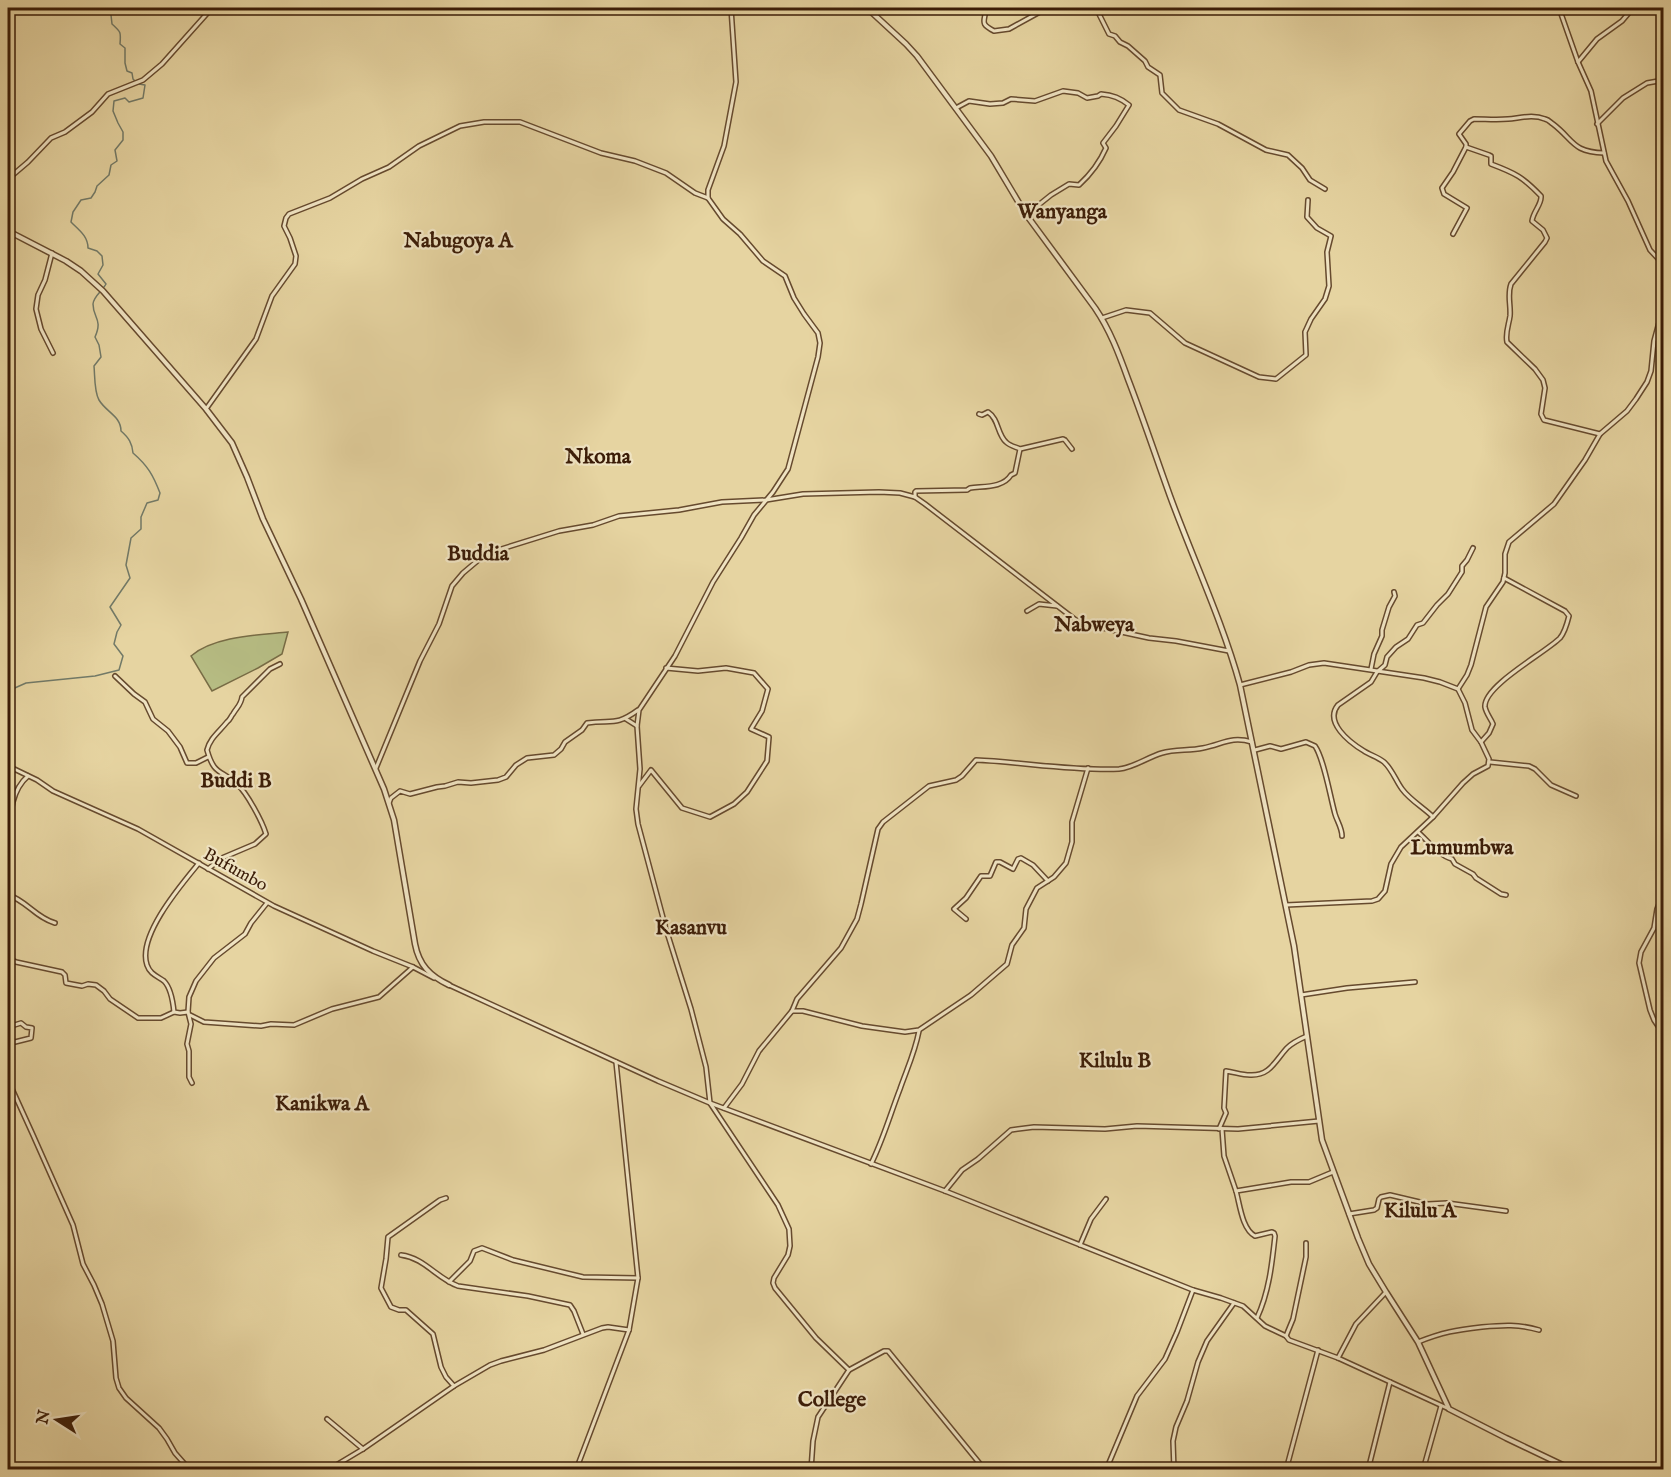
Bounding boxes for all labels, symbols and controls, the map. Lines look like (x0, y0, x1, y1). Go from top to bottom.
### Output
district label: Wanyanga (1016, 199, 1108, 226)
district label: Nabugoya A (402, 228, 514, 255)
district label: Nkoma (564, 444, 632, 471)
district label: Buddia (447, 541, 510, 568)
district label: Nabweya (1053, 612, 1135, 639)
district label: Buddi B (200, 768, 272, 795)
district label: Lumumbwa (1411, 835, 1514, 862)
street label: Bufumbo (199, 843, 272, 898)
district label: Kasanvu (655, 915, 727, 942)
district label: Kilulu B (1079, 1048, 1151, 1075)
district label: Kanikwa A (275, 1091, 371, 1118)
district label: Kilulu A (1384, 1198, 1458, 1225)
district label: College (798, 1387, 867, 1414)
north arrow (27, 1390, 87, 1450)
text: N (33, 1408, 56, 1427)

